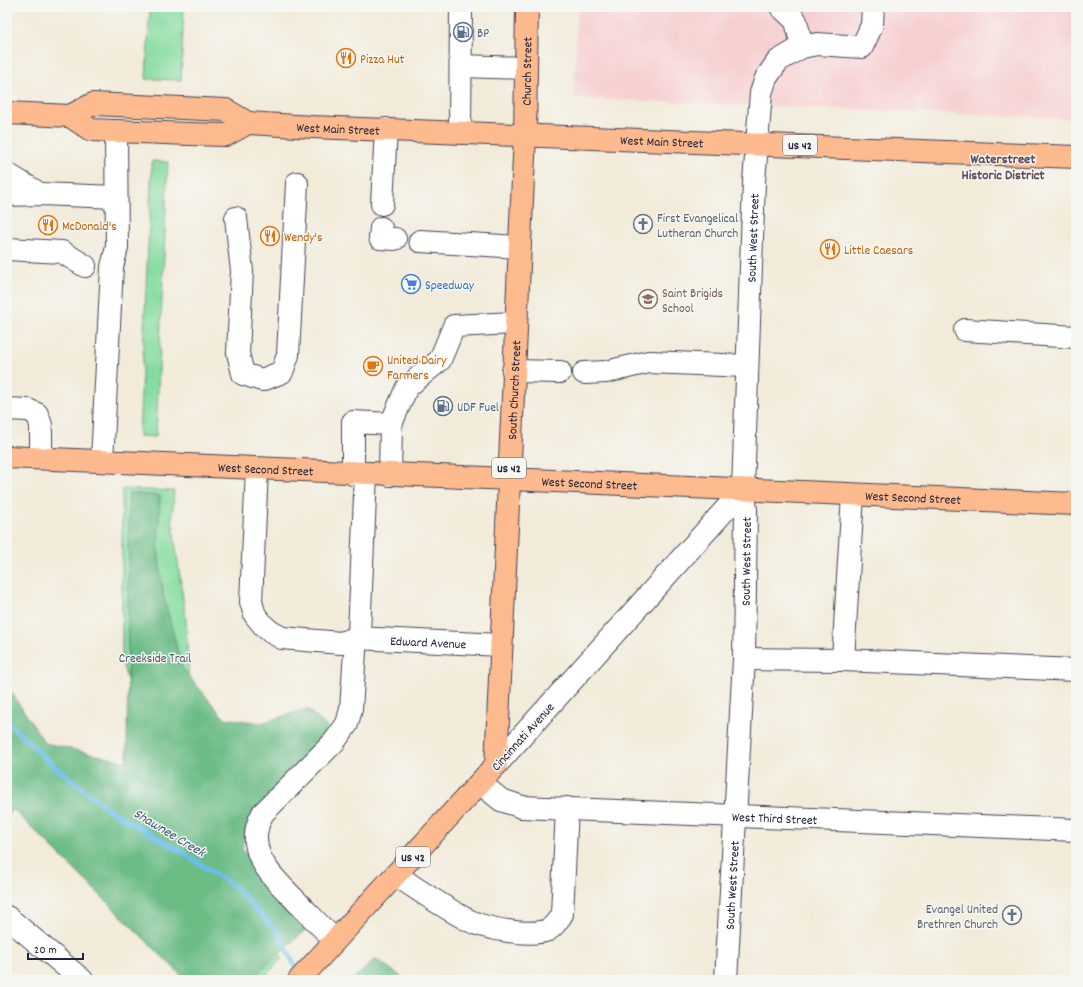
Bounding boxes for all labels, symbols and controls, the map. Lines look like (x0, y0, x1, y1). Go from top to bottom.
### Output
fuel station icon: BP (452, 21, 474, 43)
place label: BP (477, 25, 489, 44)
street label: Church Street (518, 37, 539, 106)
restaurant icon: Pizza Hut (335, 47, 357, 69)
place label: Pizza Hut (360, 51, 404, 70)
street label: West Main Street (296, 119, 380, 142)
street label: West Main Street (620, 132, 704, 154)
road number: US 42 (783, 135, 817, 155)
district label: Waterstreet Historic District (961, 150, 1045, 186)
street label: South West Street (743, 193, 766, 283)
place label: First Evangelical Lutheran Church (657, 210, 738, 244)
church icon: First Evangelical Lutheran Church (632, 213, 654, 235)
restaurant icon: McDonald's (37, 214, 59, 236)
place label: McDonald's (62, 218, 117, 237)
restaurant icon: Wendy's (259, 225, 281, 247)
place label: Wendy's (284, 229, 323, 248)
restaurant icon: Little Caesars (819, 238, 841, 260)
place label: Little Caesars (844, 242, 913, 261)
supermarket icon: Speedway (400, 273, 422, 295)
place label: Speedway (425, 277, 475, 296)
place label: Saint Brigids School (662, 285, 723, 319)
school or university icon: Saint Brigids School (637, 288, 659, 310)
street label: South Church Street (504, 340, 528, 440)
place label: United Dairy Farmers (387, 352, 447, 386)
cafe icon: United Dairy Farmers (362, 355, 384, 377)
fuel station icon: UDF Fuel (432, 395, 454, 417)
place label: UDF Fuel (457, 399, 499, 418)
road number: US 42 (492, 458, 526, 478)
street label: West Second Street (217, 459, 314, 482)
street label: West Second Street (541, 474, 638, 497)
street label: West Second Street (865, 488, 961, 511)
street label: South West Street (738, 517, 758, 606)
street label: Edward Avenue (390, 633, 467, 655)
park label: Creekside Trail (119, 650, 191, 669)
street label: Cincinnati Avenue (488, 699, 560, 776)
water label: Shawnee Creek (129, 804, 210, 864)
street label: West Third Street (731, 809, 818, 831)
street label: South West Street (722, 840, 746, 930)
road number: US 42 (396, 847, 430, 867)
place label: Evangel United Brethren Church (917, 901, 998, 935)
church icon: Evangel United Brethren Church (1001, 904, 1023, 926)
scale bar (28, 935, 83, 961)
text: 20 m (34, 942, 57, 959)

